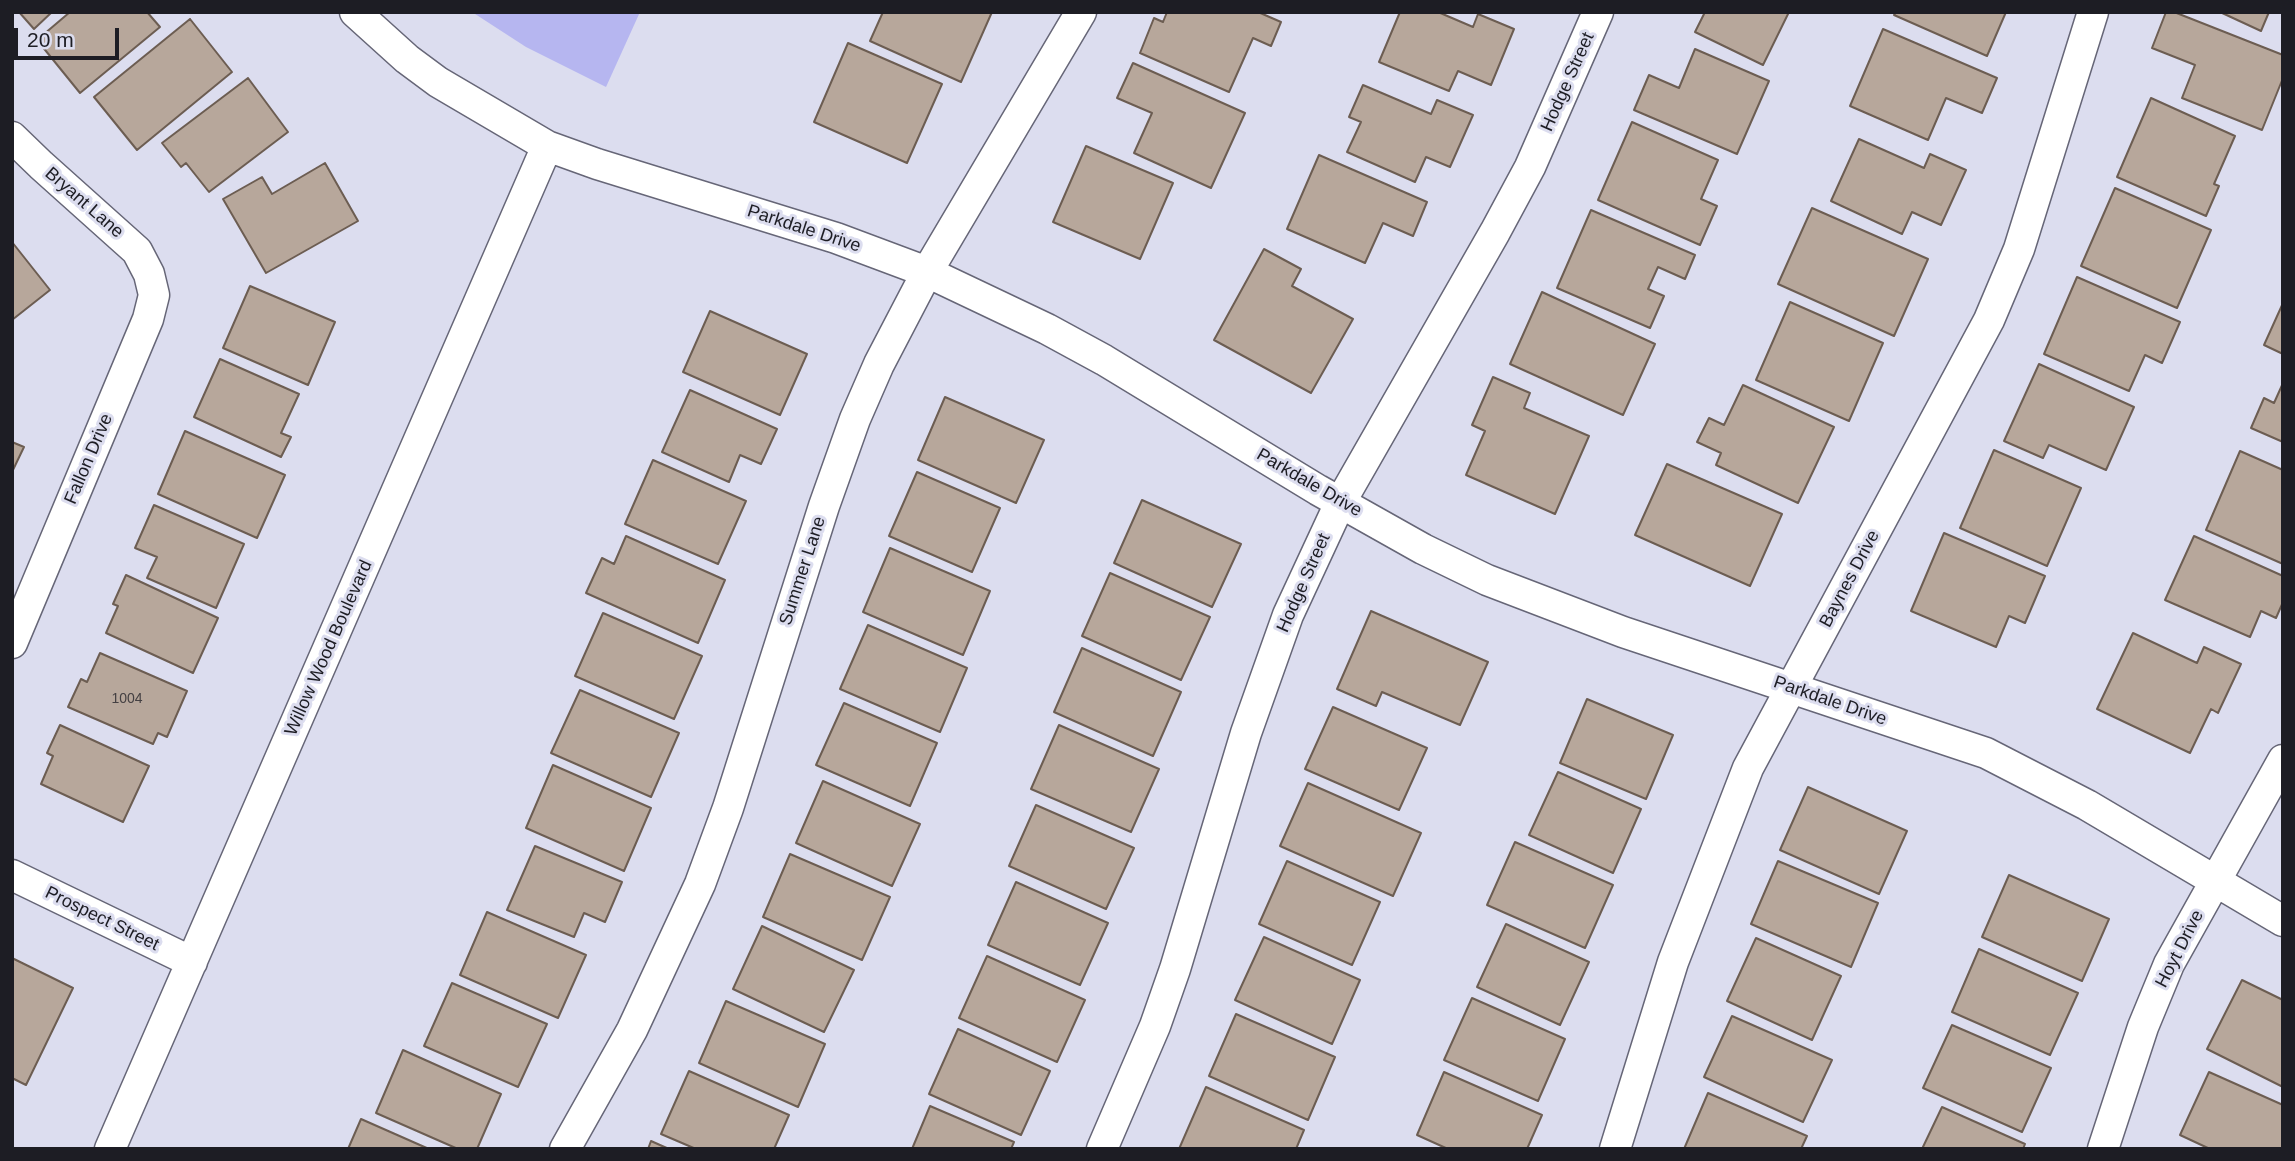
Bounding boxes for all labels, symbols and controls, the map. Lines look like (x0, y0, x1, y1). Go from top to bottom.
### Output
scale bar (18, 14, 122, 58)
text: 20 m (27, 28, 74, 51)
street label: Hodge Street (1537, 29, 1599, 135)
street label: Bryant Lane (40, 163, 128, 243)
street label: Parkdale Drive (745, 200, 863, 258)
street label: Fallon Drive (60, 411, 118, 507)
street label: Parkdale Drive (1252, 444, 1366, 522)
street label: Summer Lane (775, 514, 831, 628)
street label: Baynes Drive (1815, 527, 1885, 631)
street label: Hodge Street (1273, 530, 1335, 636)
street label: Willow Wood Boulevard (281, 557, 377, 739)
street label: Parkdale Drive (1771, 672, 1889, 730)
house number: 1004 (111, 691, 143, 707)
street label: Prospect Street (42, 882, 162, 956)
street label: Hoyt Drive (2151, 907, 2209, 991)

